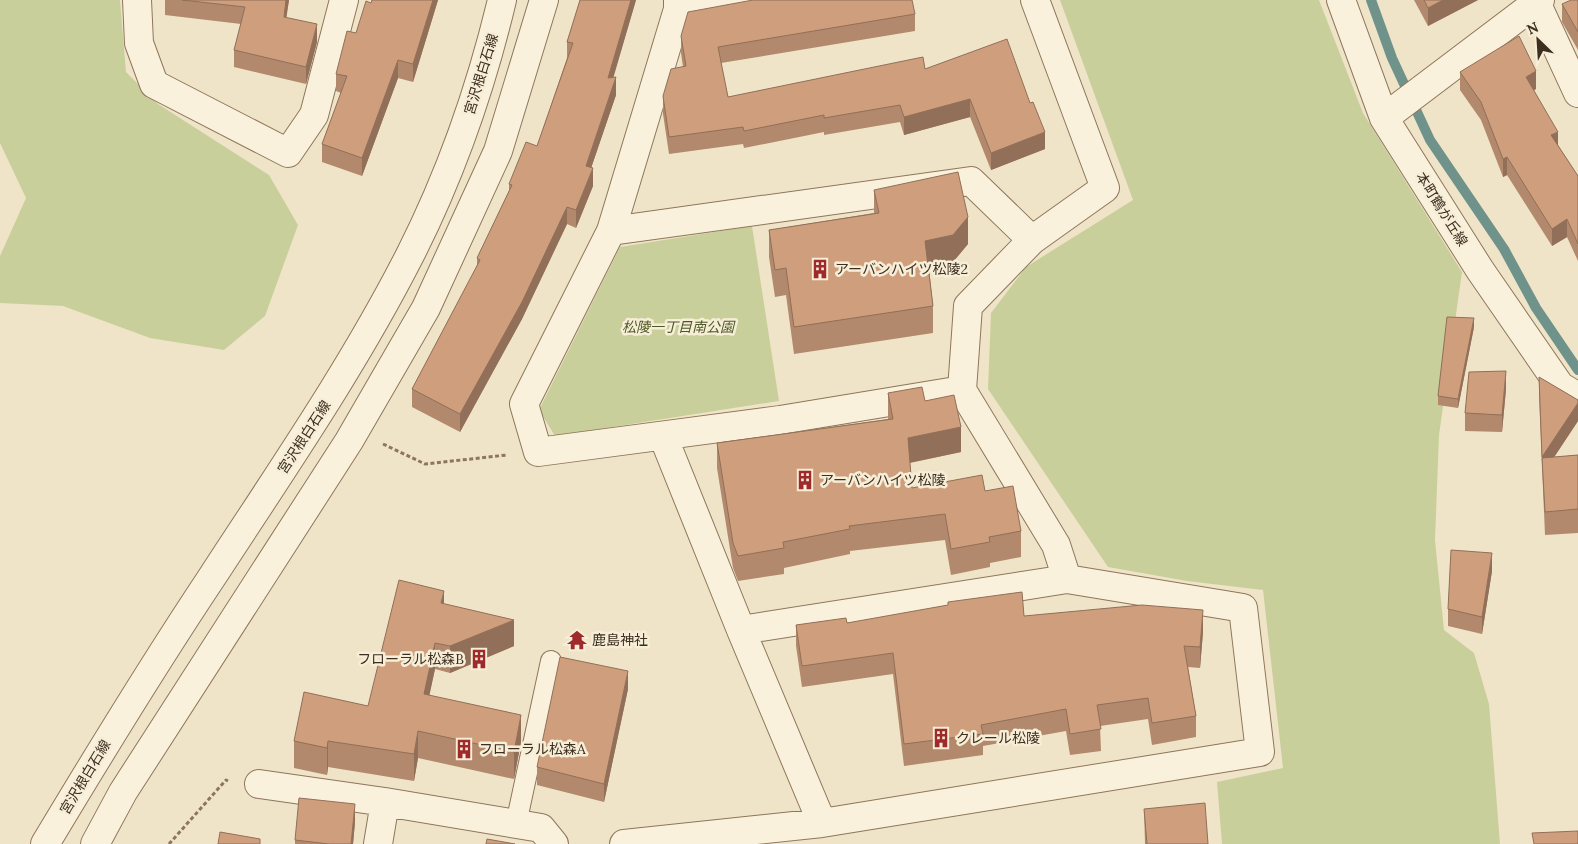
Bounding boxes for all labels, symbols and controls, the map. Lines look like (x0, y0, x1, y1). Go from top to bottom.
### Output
north arrow (1513, 15, 1563, 65)
text: N (1524, 18, 1541, 39)
street label: 宮沢根白石線 (460, 31, 502, 117)
street label: 本町鶴が丘線 (1412, 169, 1472, 249)
building icon: アーバンハイツ松陵2 (809, 258, 831, 280)
place label: アーバンハイツ松陵2 (835, 260, 968, 278)
park label: 松陵一丁目南公園 (622, 318, 736, 336)
street label: 宮沢根白石線 (274, 397, 334, 477)
building icon: アーバンハイツ松陵 (794, 469, 816, 491)
place label: アーバンハイツ松陵 (820, 471, 945, 489)
temple icon: 鹿島神社 (566, 629, 588, 651)
place label: 鹿島神社 (592, 631, 648, 649)
building icon: フローラル松森B (468, 648, 490, 670)
place label: フローラル松森B (357, 650, 464, 668)
building icon: クレール松陵 (930, 727, 952, 749)
place label: クレール松陵 (956, 729, 1040, 747)
street label: 宮沢根白石線 (56, 736, 114, 818)
building icon: フローラル松森A (453, 738, 475, 760)
place label: フローラル松森A (479, 740, 586, 758)

